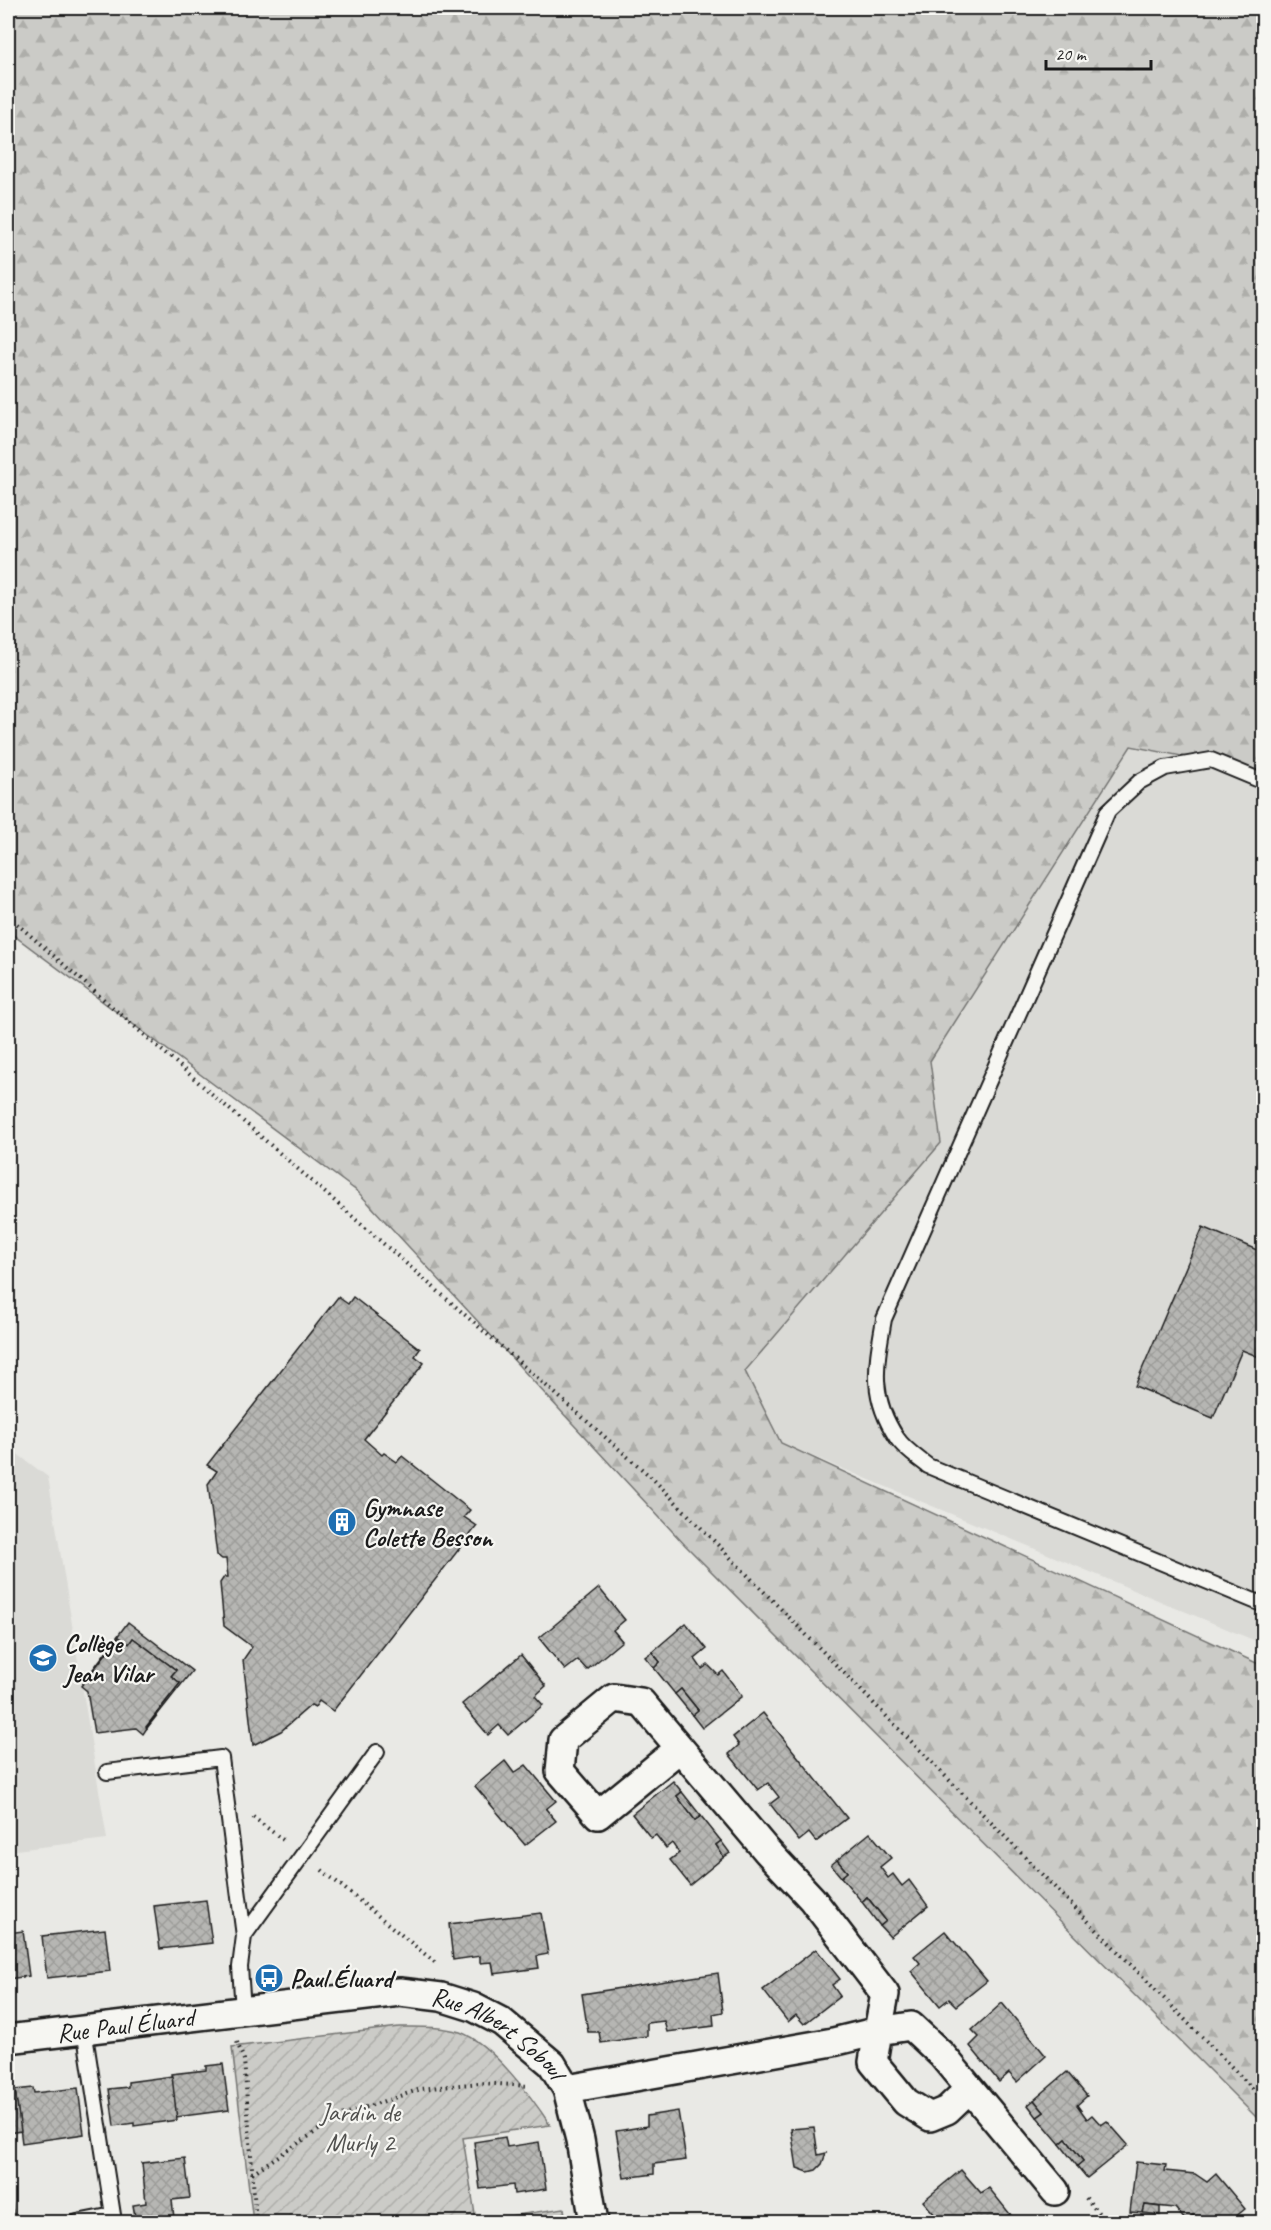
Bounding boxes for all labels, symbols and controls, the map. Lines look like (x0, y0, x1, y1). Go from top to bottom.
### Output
scale bar (1046, 33, 1151, 71)
text: 20 m (1055, 43, 1088, 65)
place label: Gymnase Colette Besson (363, 1491, 494, 1554)
building icon: Gymnase Colette Besson (326, 1506, 358, 1538)
place label: Collège Jean Vilar (62, 1627, 156, 1690)
school or university icon: Collège Jean Vilar (27, 1642, 59, 1674)
bus stop icon: Paul Éluard (253, 1962, 285, 1994)
place label: Paul Éluard (290, 1962, 397, 1995)
street label: Rue Albert Soboul (429, 1980, 575, 2089)
street label: Rue Paul Éluard (55, 2000, 200, 2050)
park label: Jardin de Murly 2 (318, 2096, 402, 2159)

